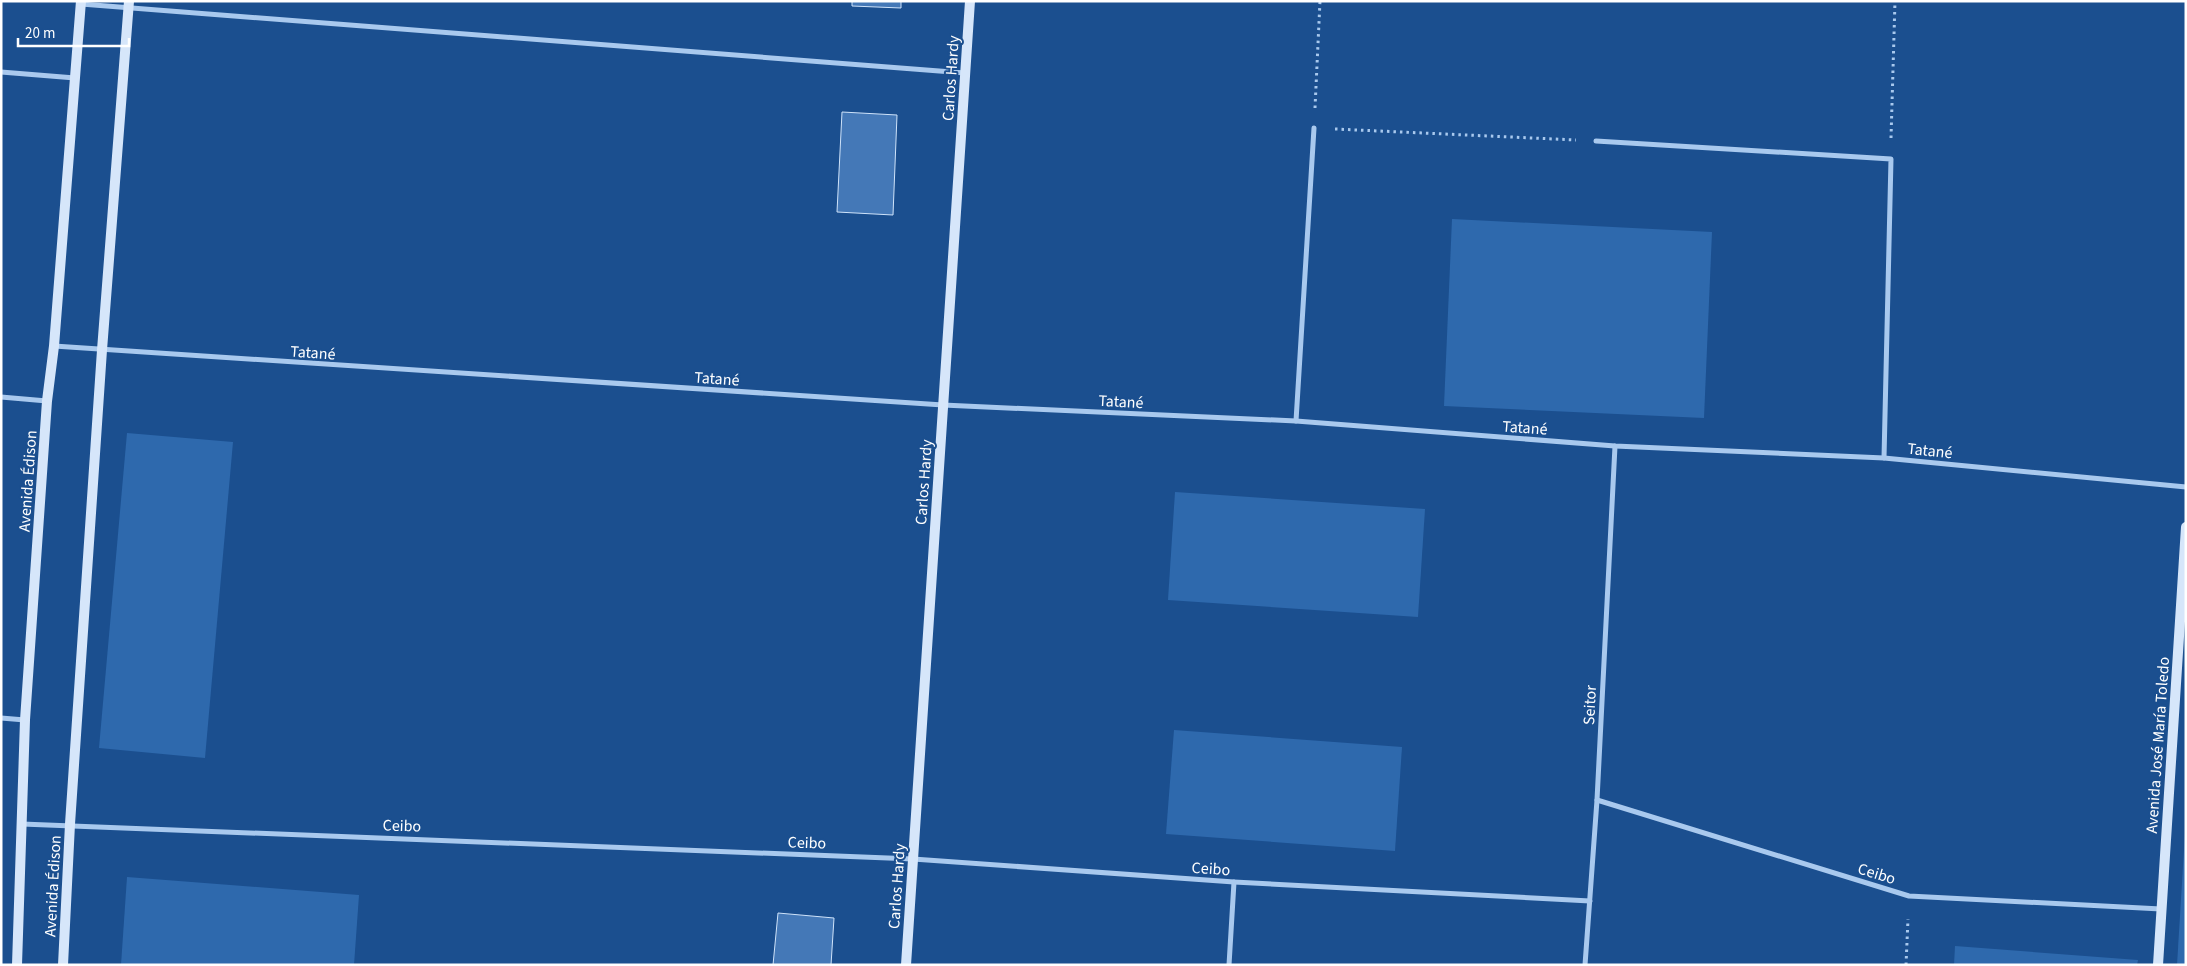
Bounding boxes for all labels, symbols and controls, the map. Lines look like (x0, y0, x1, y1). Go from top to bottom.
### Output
scale bar (18, 15, 129, 47)
text: 20 m (25, 23, 55, 44)
street label: Carlos Hardy (937, 34, 965, 122)
street label: Tatané (290, 340, 336, 366)
street label: Tatané (694, 366, 740, 392)
street label: Tatané (1098, 390, 1144, 414)
street label: Tatané (1502, 415, 1548, 441)
street label: Avenida Édison (13, 429, 43, 533)
street label: Carlos Hardy (910, 438, 938, 526)
street label: Tatané (1906, 438, 1954, 464)
street label: Avenida José María Toledo (2141, 656, 2175, 834)
street label: Seitor (1578, 684, 1602, 726)
street label: Ceibo (382, 814, 422, 838)
street label: Ceibo (787, 831, 827, 855)
street label: Avenida Édison (39, 835, 67, 938)
street label: Carlos Hardy (883, 842, 911, 930)
street label: Ceibo (1191, 857, 1231, 881)
street label: Ceibo (1855, 858, 1898, 890)

